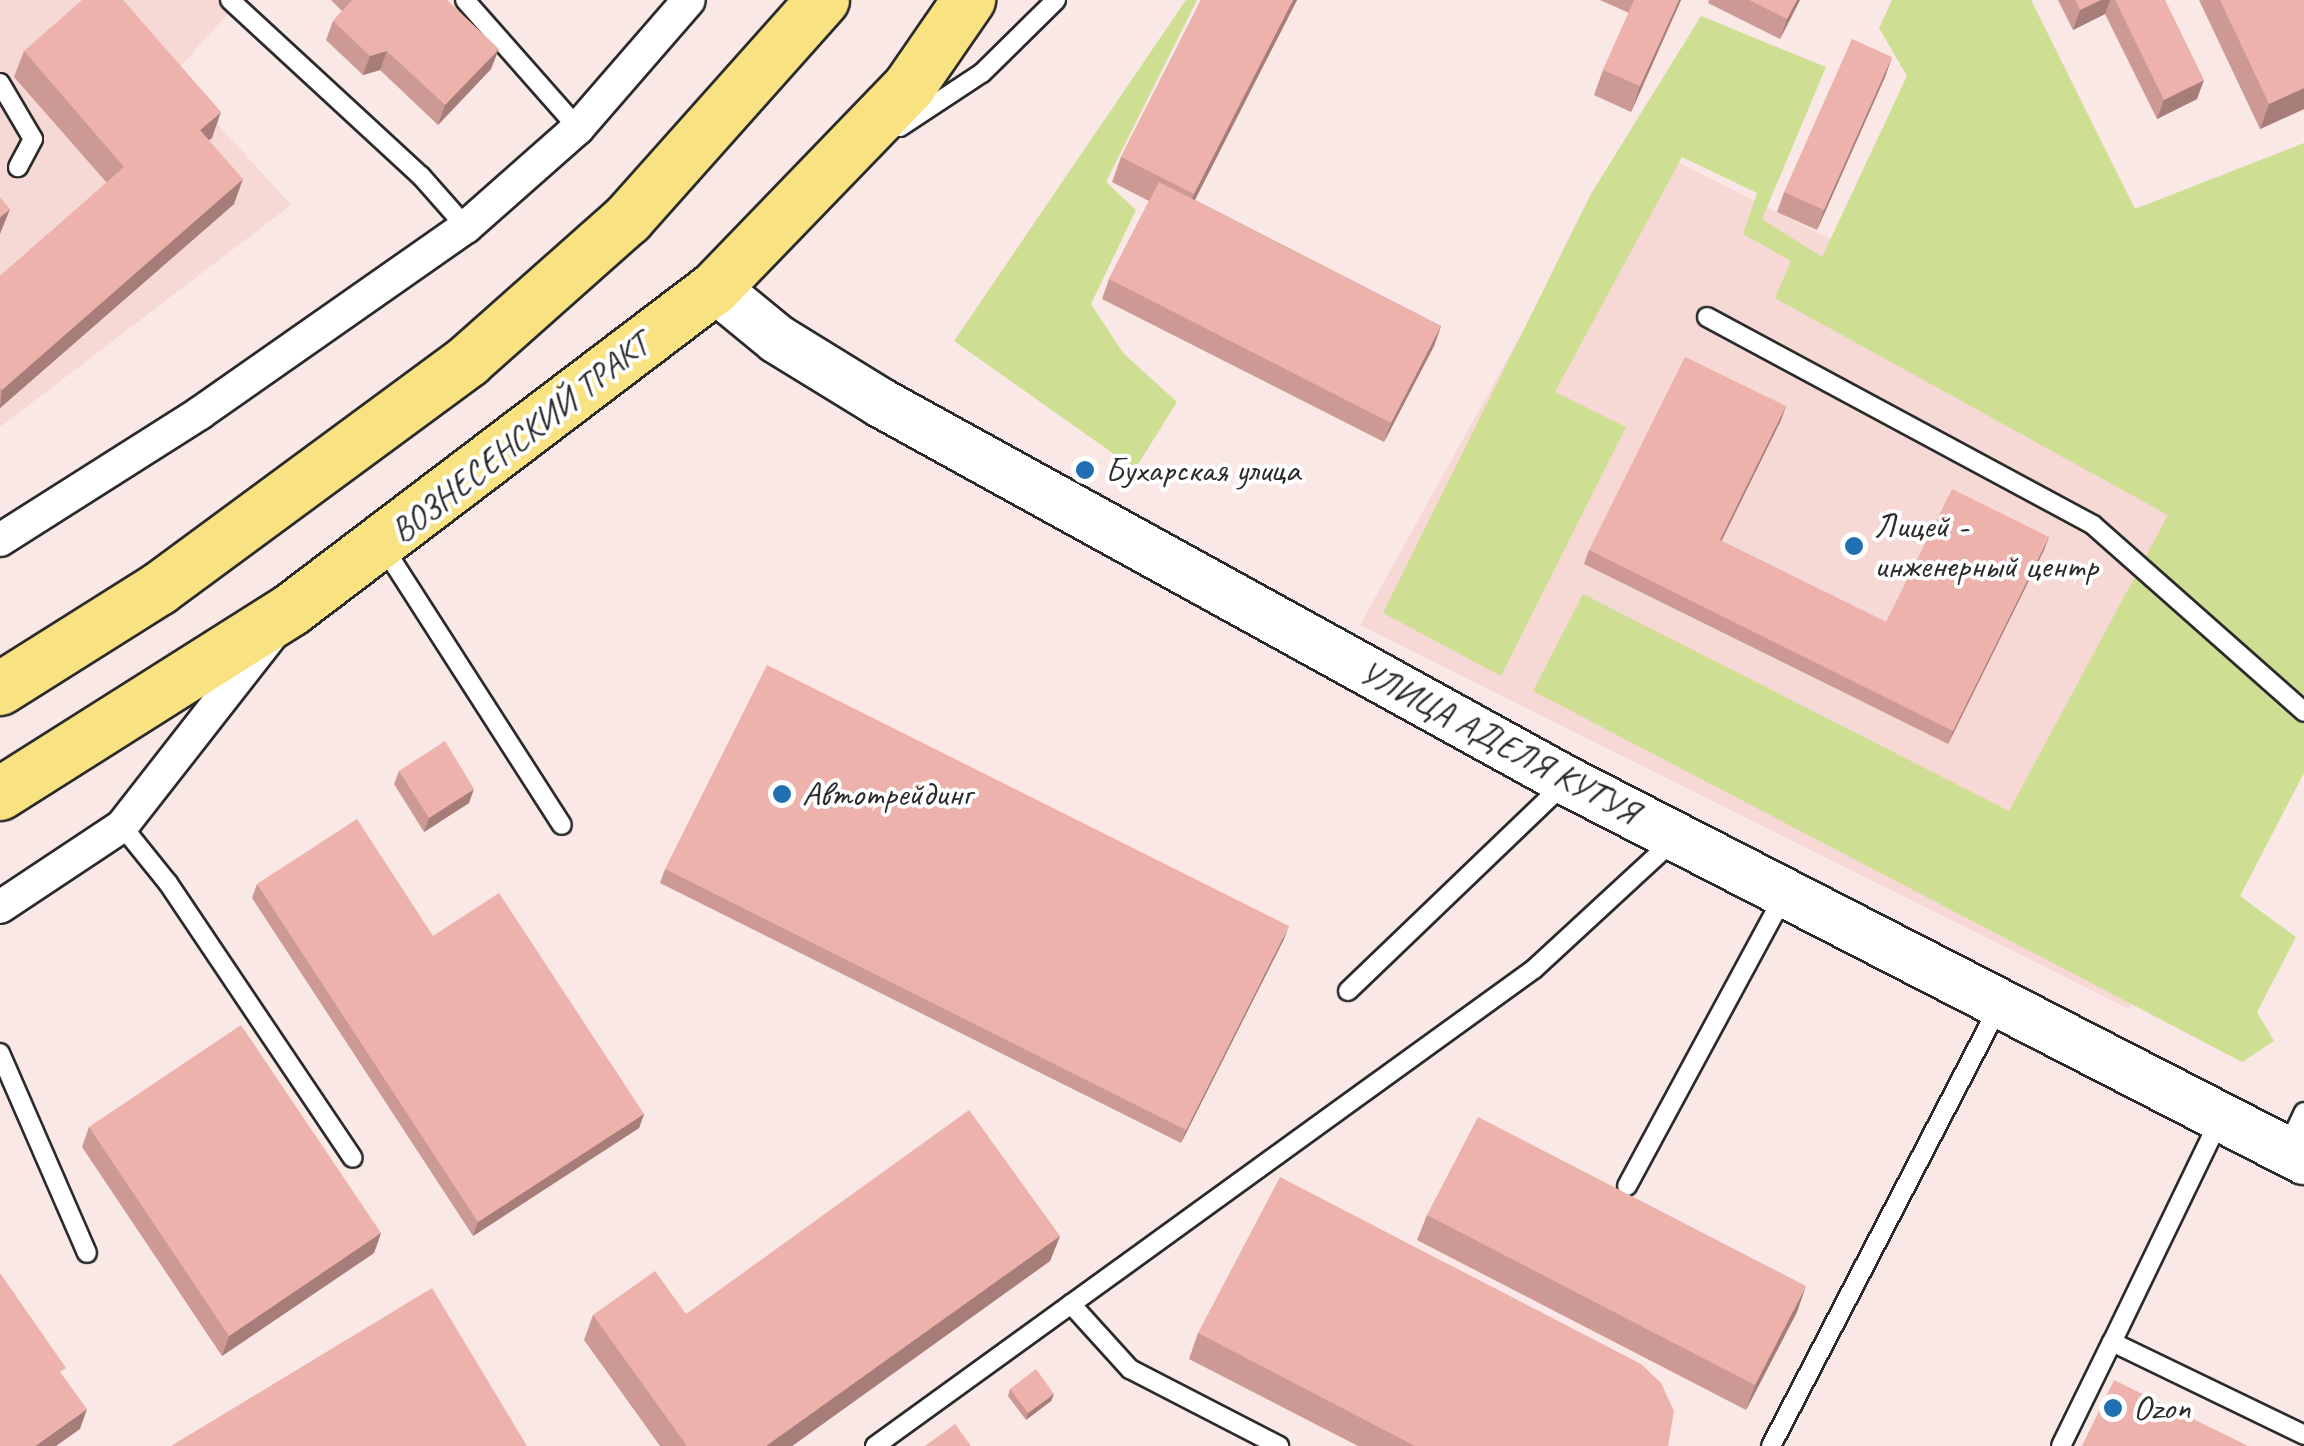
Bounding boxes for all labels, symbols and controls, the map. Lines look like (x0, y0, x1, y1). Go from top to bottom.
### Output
street label: ВОЗНЕСЕНСКИЙ ТРАКТ (382, 324, 658, 552)
place label: Бухарская улица (1105, 449, 1303, 491)
marker: Бухарская улица (1074, 459, 1096, 481)
place label: Лицей - инженерный центр (1874, 505, 2098, 587)
marker: Лицей - инженерный центр (1843, 535, 1865, 557)
street label: УЛИЦА АДЕЛЯ КУТУЯ (1353, 651, 1645, 833)
place label: Автотрейдинг (802, 773, 971, 815)
marker: Автотрейдинг (771, 783, 793, 805)
place label: Ozon (2133, 1387, 2191, 1429)
marker: Ozon (2102, 1397, 2124, 1419)

